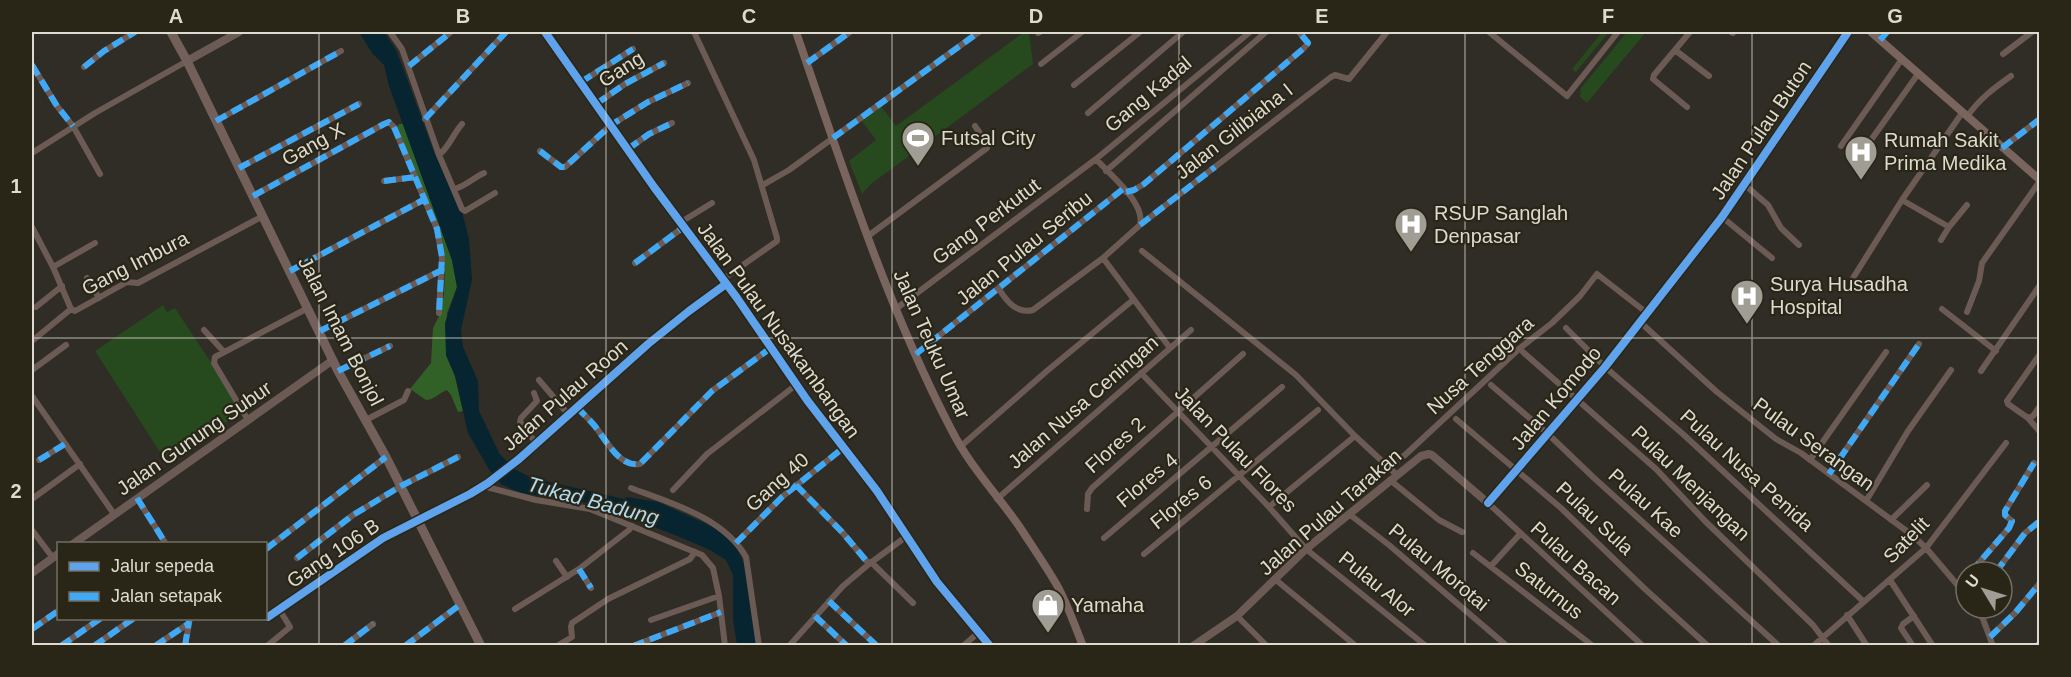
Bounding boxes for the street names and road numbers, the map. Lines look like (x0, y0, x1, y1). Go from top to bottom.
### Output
street label: Gang (594, 47, 648, 91)
street label: Gang Kadal (1100, 52, 1196, 136)
street label: Jalan Pulau Buton (1706, 57, 1816, 203)
street label: Jalan Gilibiaha I (1171, 79, 1297, 183)
street label: Gang X (278, 118, 348, 170)
street label: Gang Perkutut (928, 173, 1044, 269)
street label: Jalan Pulau Seribu (952, 187, 1096, 309)
street label: Jalan Pulau Nusakambangan (693, 218, 865, 442)
street label: Gang Imbura (78, 226, 193, 299)
street label: Jalan Imam Bonjol (294, 253, 388, 409)
street label: Jalan Teuku Umar (889, 266, 975, 422)
street label: Nusa Tenggara (1422, 311, 1538, 418)
street label: Jalan Nusa Ceningan (1004, 331, 1162, 473)
street label: Jalan Pulau Roon (498, 335, 632, 455)
street label: Jalan Komodo (1506, 342, 1606, 454)
street label: Jalan Gunung Subur (113, 376, 276, 500)
street label: Jalan Pulau Flores (1171, 382, 1301, 516)
street label: Pulau Serangan (1750, 393, 1878, 495)
street label: Pulau Nusa Penida (1676, 405, 1819, 536)
street label: Flores 2 (1081, 413, 1149, 477)
street label: Pulau Menjangan (1627, 421, 1755, 545)
street label: Jalan Pulau Tarakan (1255, 444, 1405, 580)
street label: Gang 40 (741, 448, 813, 516)
street label: Flores 4 (1112, 448, 1182, 512)
street label: Pulau Kae (1604, 464, 1688, 542)
street label: Flores 6 (1146, 471, 1216, 533)
street label: Pulau Sula (1552, 477, 1639, 560)
street label: Satelit (1879, 512, 1934, 568)
street label: Gang 106 B (283, 514, 383, 592)
street label: Pulau Bacan (1526, 517, 1626, 609)
street label: Pulau Morotai (1385, 519, 1493, 615)
street label: Pulau Alor (1335, 547, 1420, 621)
street label: Saturnus (1511, 557, 1587, 623)

